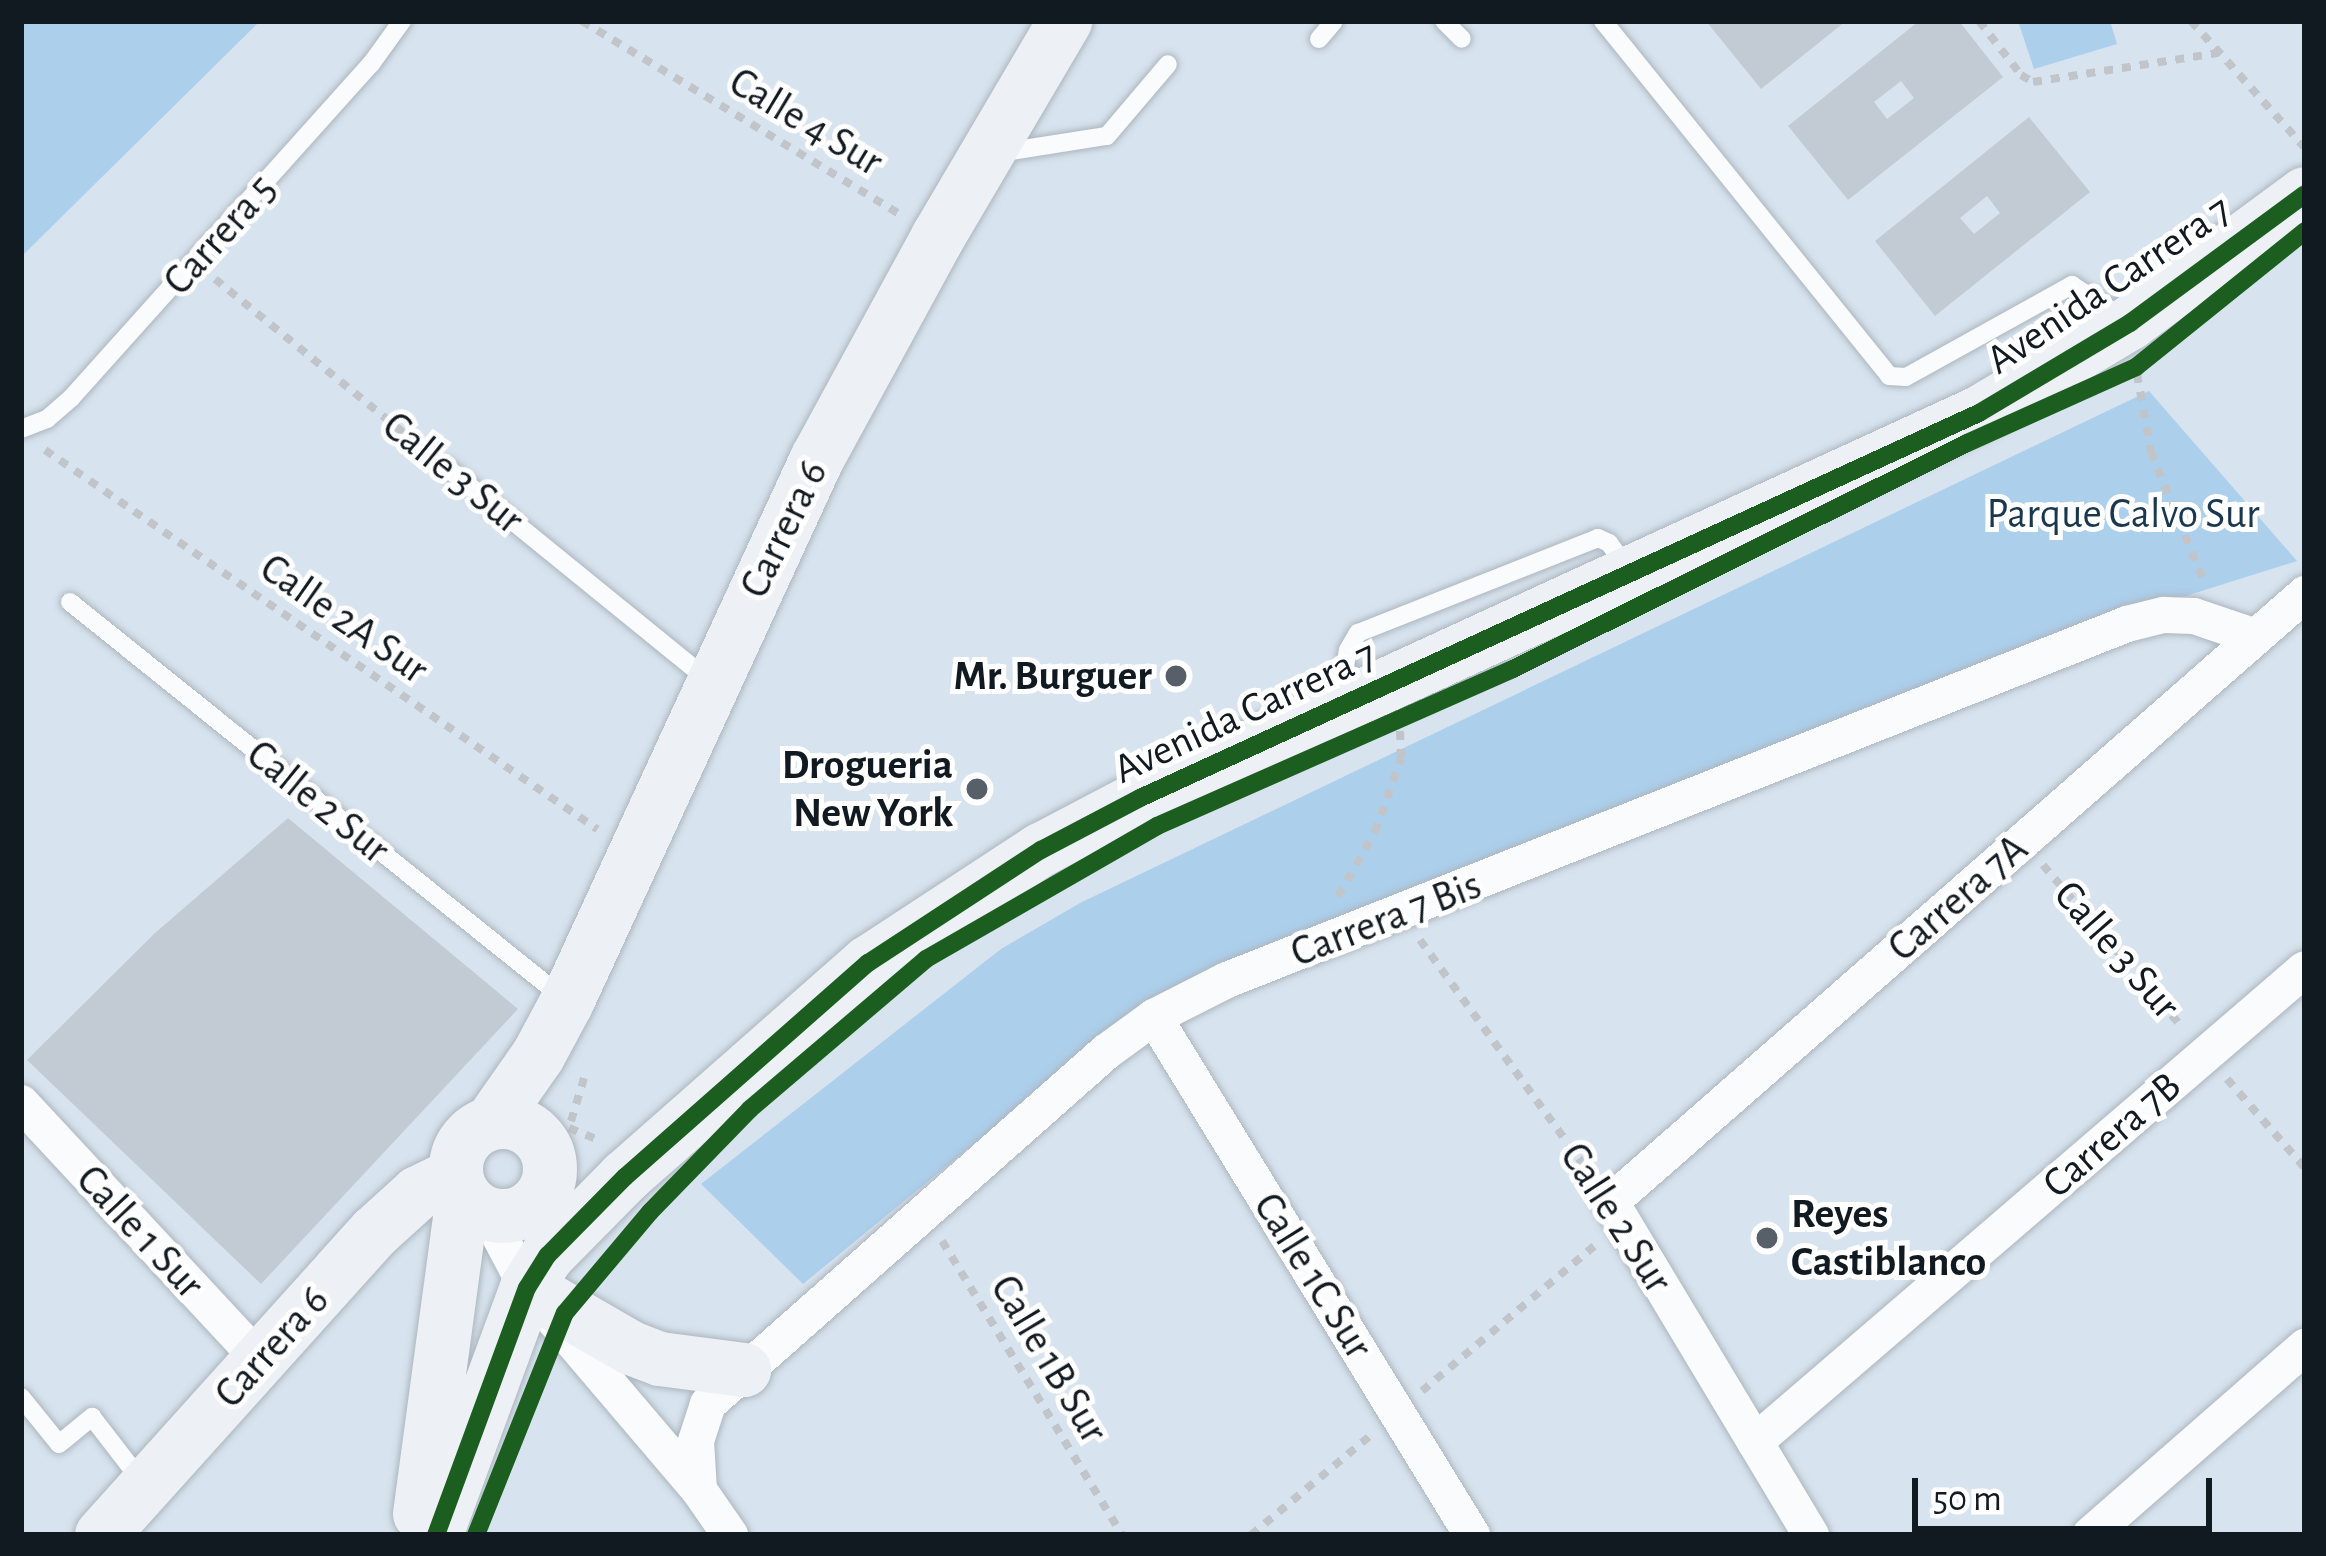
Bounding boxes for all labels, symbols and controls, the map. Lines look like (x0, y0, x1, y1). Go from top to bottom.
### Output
street label: Calle 4 Sur (720, 57, 892, 187)
street label: Carrera 5 (153, 165, 287, 305)
street label: Avenida Carrera 7 (1977, 185, 2241, 385)
street label: Calle 3 Sur (372, 401, 534, 545)
street label: Carrera 6 (729, 452, 839, 606)
park label: Parque Calvo Sur (1986, 489, 2260, 539)
street label: Calle 2A Sur (251, 543, 437, 695)
street label: Avenida Carrera 7 (1106, 629, 1384, 795)
place label: Mr. Burguer (953, 651, 1152, 701)
marker: Mr. Burguer (1163, 663, 1189, 689)
street label: Calle 2 Sur (237, 729, 399, 875)
place label: Drogueria New York (782, 740, 953, 838)
marker: Drogueria New York (964, 776, 990, 802)
street label: Carrera 7A (1878, 824, 2038, 972)
street label: Carrera 7 Bis (1284, 860, 1488, 978)
street label: Calle 3 Sur (2043, 870, 2191, 1030)
street label: Carrera 7B (2033, 1061, 2191, 1209)
street label: Calle 2 Sur (1549, 1134, 1683, 1302)
street label: Calle 1 Sur (66, 1155, 214, 1309)
street label: Calle 1C Sur (1242, 1184, 1384, 1368)
place label: Reyes Castiblanco (1791, 1189, 1986, 1288)
marker: Reyes Castiblanco (1754, 1225, 1780, 1251)
street label: Calle 1B Sur (979, 1266, 1119, 1452)
street label: Carrera 6 (204, 1276, 340, 1418)
scale bar (1918, 1454, 2218, 1528)
text: 50 m (1933, 1481, 2002, 1517)

